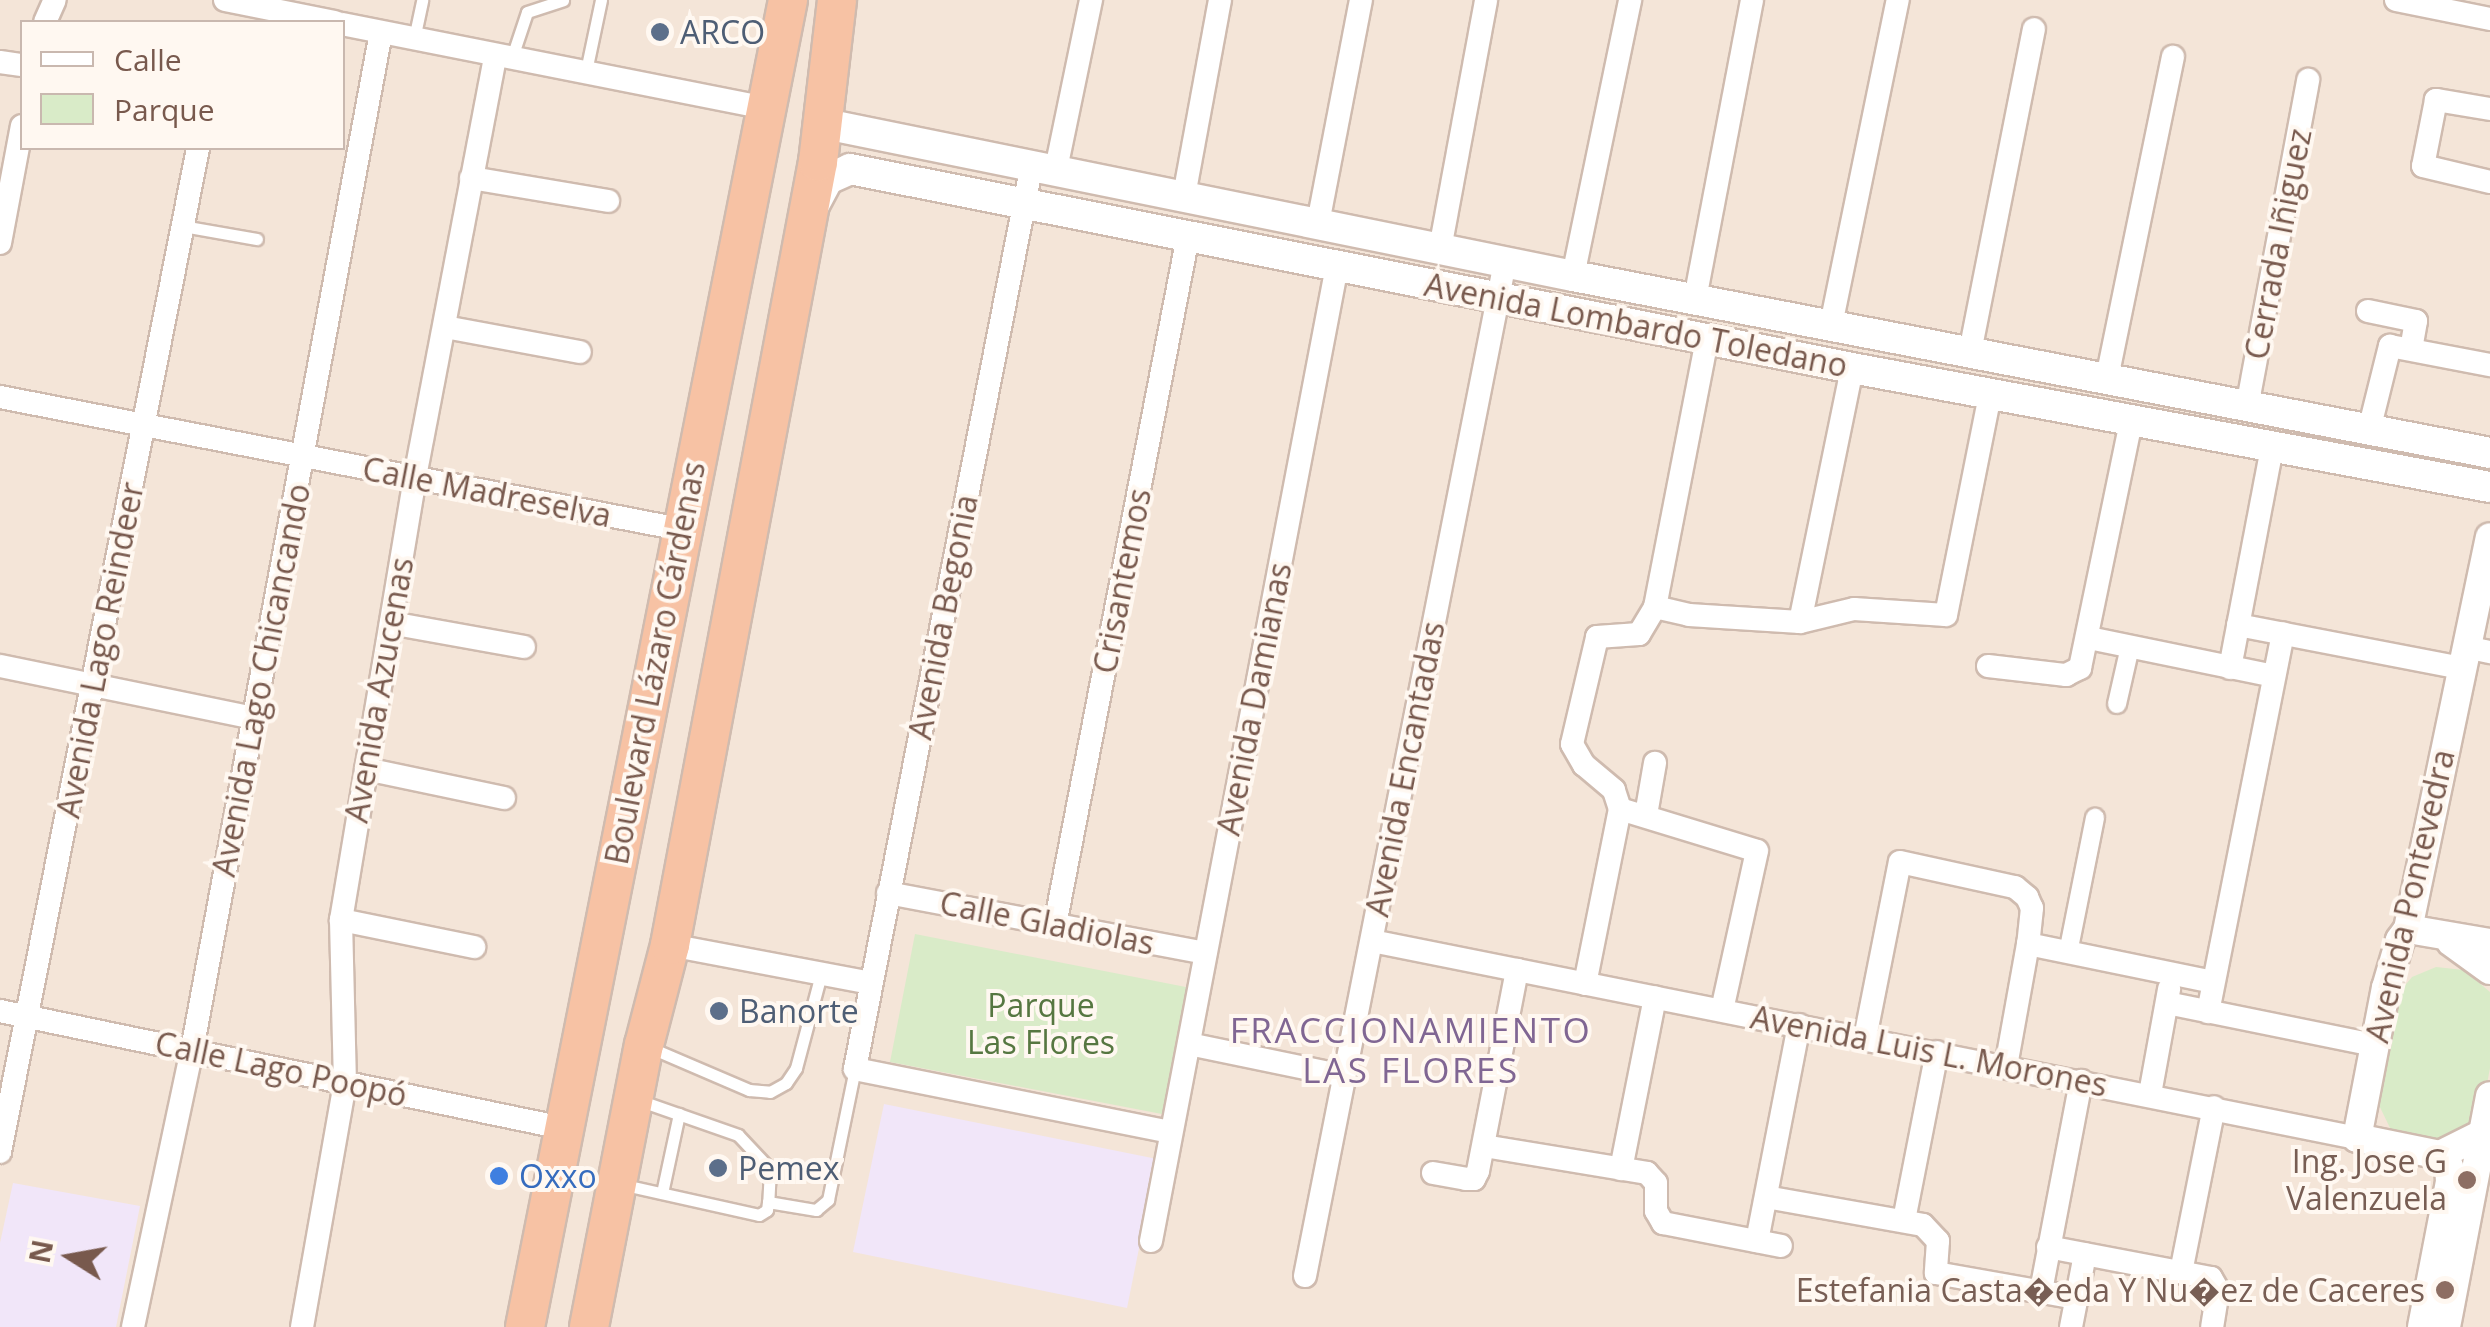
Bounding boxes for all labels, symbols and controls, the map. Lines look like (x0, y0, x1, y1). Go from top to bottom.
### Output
place label: ARCO (680, 13, 765, 51)
legend (20, 20, 345, 150)
marker: ARCO (649, 21, 671, 43)
text: Calle (114, 39, 182, 80)
text: Parque (114, 89, 215, 130)
street label: Cerrada Iñiguez (2237, 125, 2319, 363)
street label: Avenida Lombardo Toledano (1421, 265, 1851, 385)
street label: Calle Madreselva (359, 449, 615, 535)
street label: Boulevard Lázaro Cárdenas (597, 458, 713, 868)
street label: Avenida Lago Reindeer (49, 479, 151, 821)
street label: Avenida Lago Chicancando (204, 480, 318, 880)
street label: Crisantemos (1085, 485, 1159, 677)
street label: Avenida Begonia (900, 491, 986, 743)
street label: Avenida Azucenas (337, 555, 421, 825)
street label: Avenida Damianas (1209, 560, 1299, 838)
street label: Avenida Encantadas (1358, 618, 1452, 920)
street label: Avenida Pontevedra (2358, 746, 2462, 1046)
street label: Calle Gladiolas (937, 883, 1157, 963)
park label: Parque Las Flores (967, 987, 1115, 1062)
place label: Banorte (739, 992, 859, 1030)
street label: Avenida Luis L. Morones (1748, 998, 2110, 1104)
marker: Banorte (708, 1000, 730, 1022)
district label: FRACCIONAMIENTO LAS FLORES (1230, 1009, 1592, 1091)
street label: Calle Lago Poopó (152, 1024, 410, 1114)
place label: Ing. Jose G Valenzuela (2286, 1143, 2447, 1218)
place label: Pemex (738, 1149, 840, 1187)
place label: Oxxo (519, 1157, 597, 1195)
marker: Pemex (707, 1157, 729, 1179)
marker: Oxxo (488, 1165, 510, 1187)
marker: Ing. Jose G Valenzuela (2456, 1169, 2478, 1191)
north arrow (20, 1207, 120, 1307)
text: N (20, 1236, 61, 1266)
place label: Estefania Casta�eda Y Nu�ez de Caceres (1796, 1271, 2425, 1309)
marker: Estefania Casta�eda Y Nu�ez de Caceres (2434, 1279, 2456, 1301)

